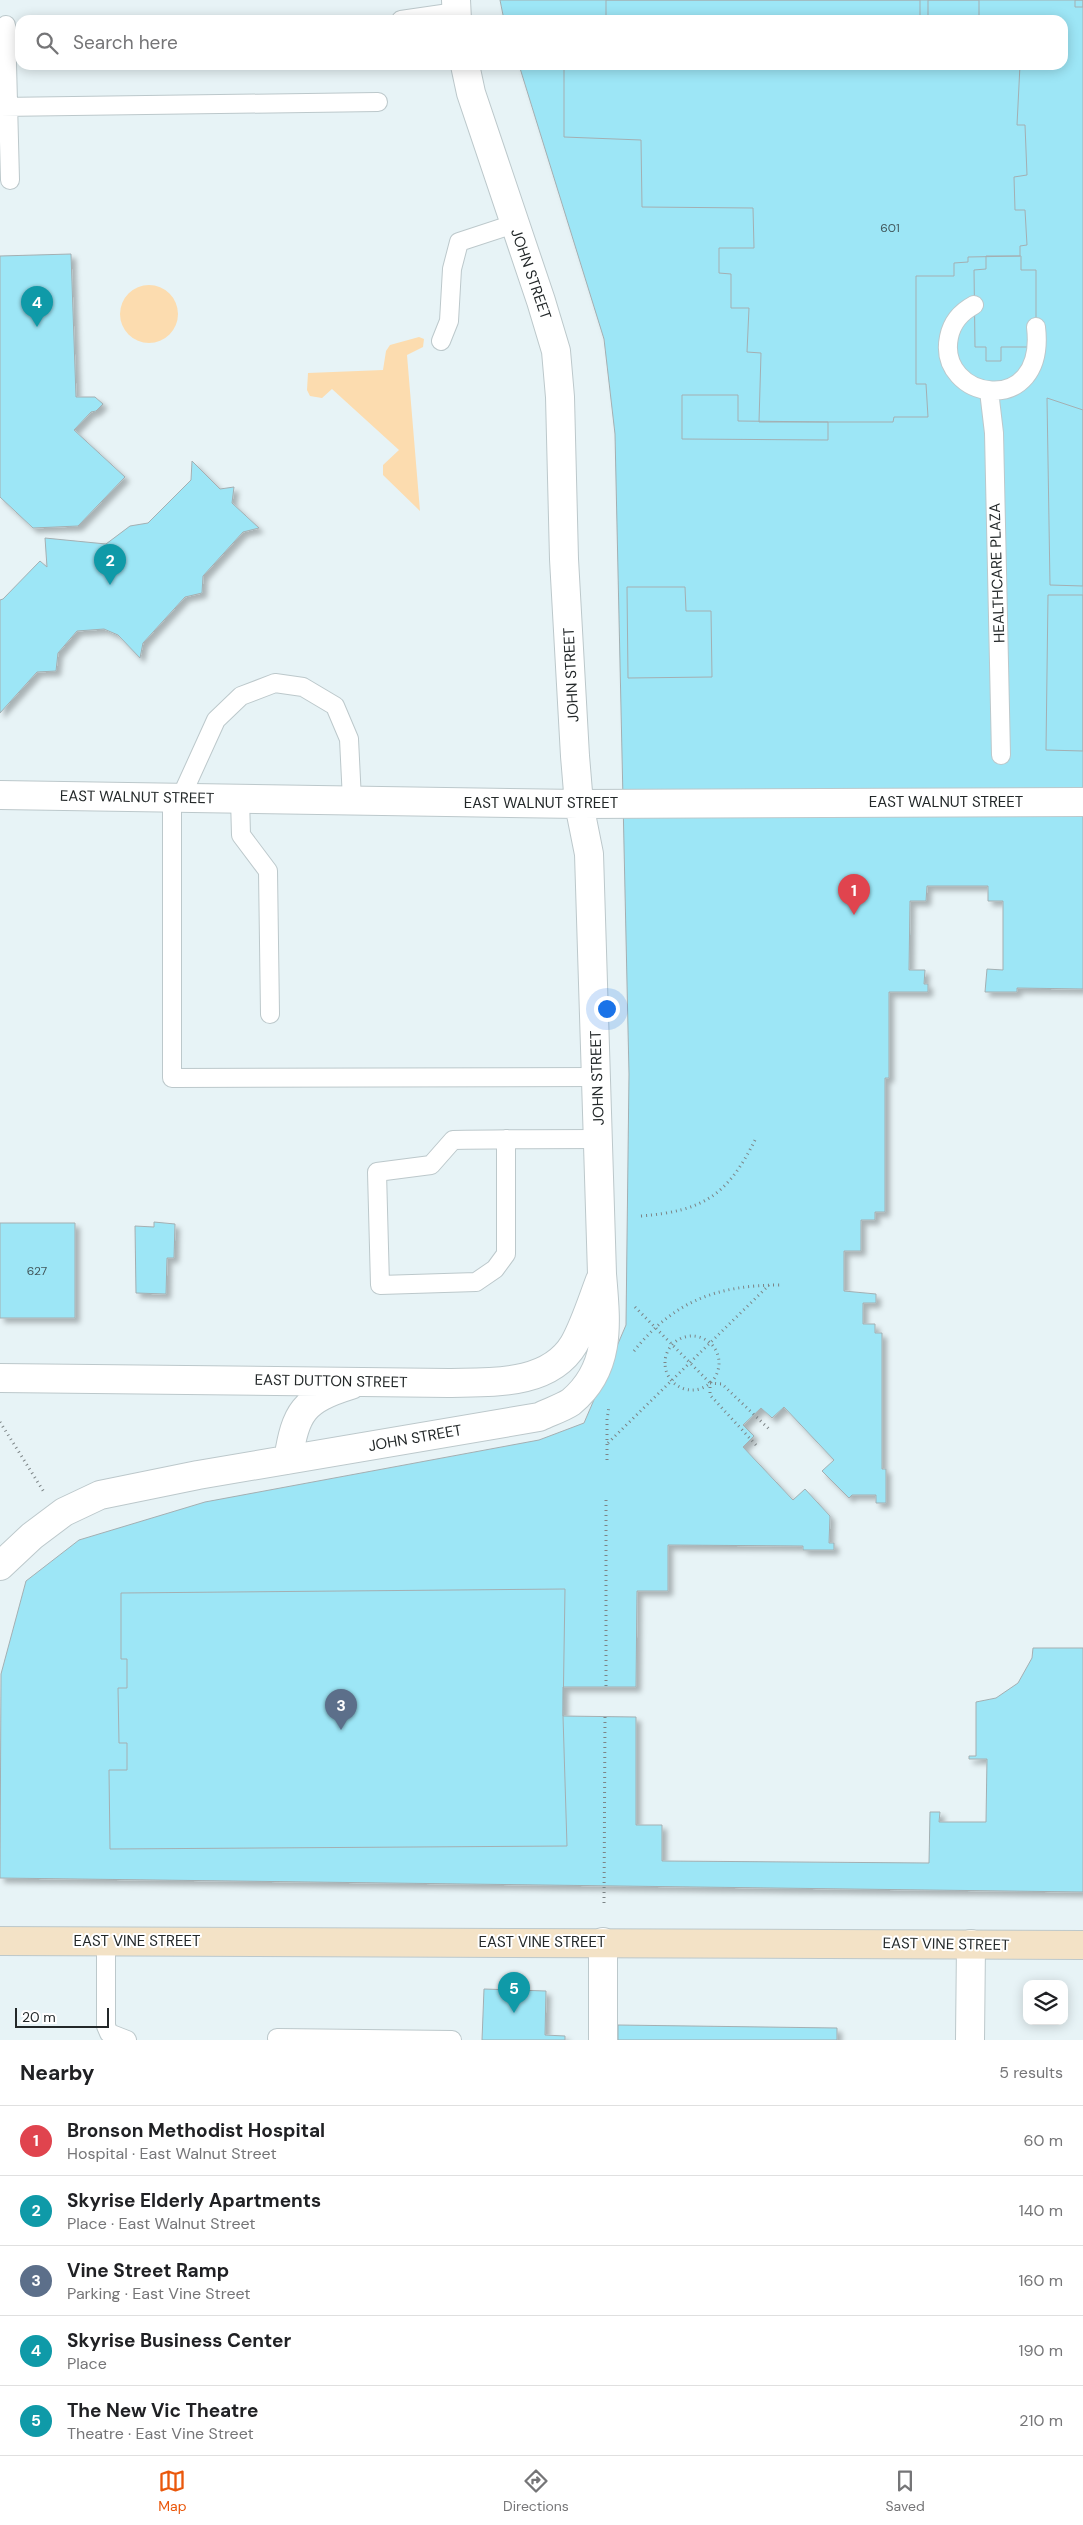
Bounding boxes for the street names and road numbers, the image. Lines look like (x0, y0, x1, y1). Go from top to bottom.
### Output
street label: JOHN STREET (506, 226, 556, 322)
street label: HEALTHCARE PLAZA (985, 503, 1009, 643)
street label: JOHN STREET (559, 627, 583, 723)
street label: EAST WALNUT STREET (60, 786, 214, 808)
street label: EAST WALNUT STREET (869, 792, 1023, 812)
street label: EAST WALNUT STREET (464, 793, 618, 813)
street label: JOHN STREET (585, 1030, 609, 1126)
street label: EAST DUTTON STREET (254, 1370, 408, 1392)
street label: JOHN STREET (367, 1420, 463, 1456)
street label: EAST VINE STREET (74, 1931, 200, 1951)
street label: EAST VINE STREET (479, 1932, 605, 1952)
street label: EAST VINE STREET (882, 1933, 1010, 1955)

